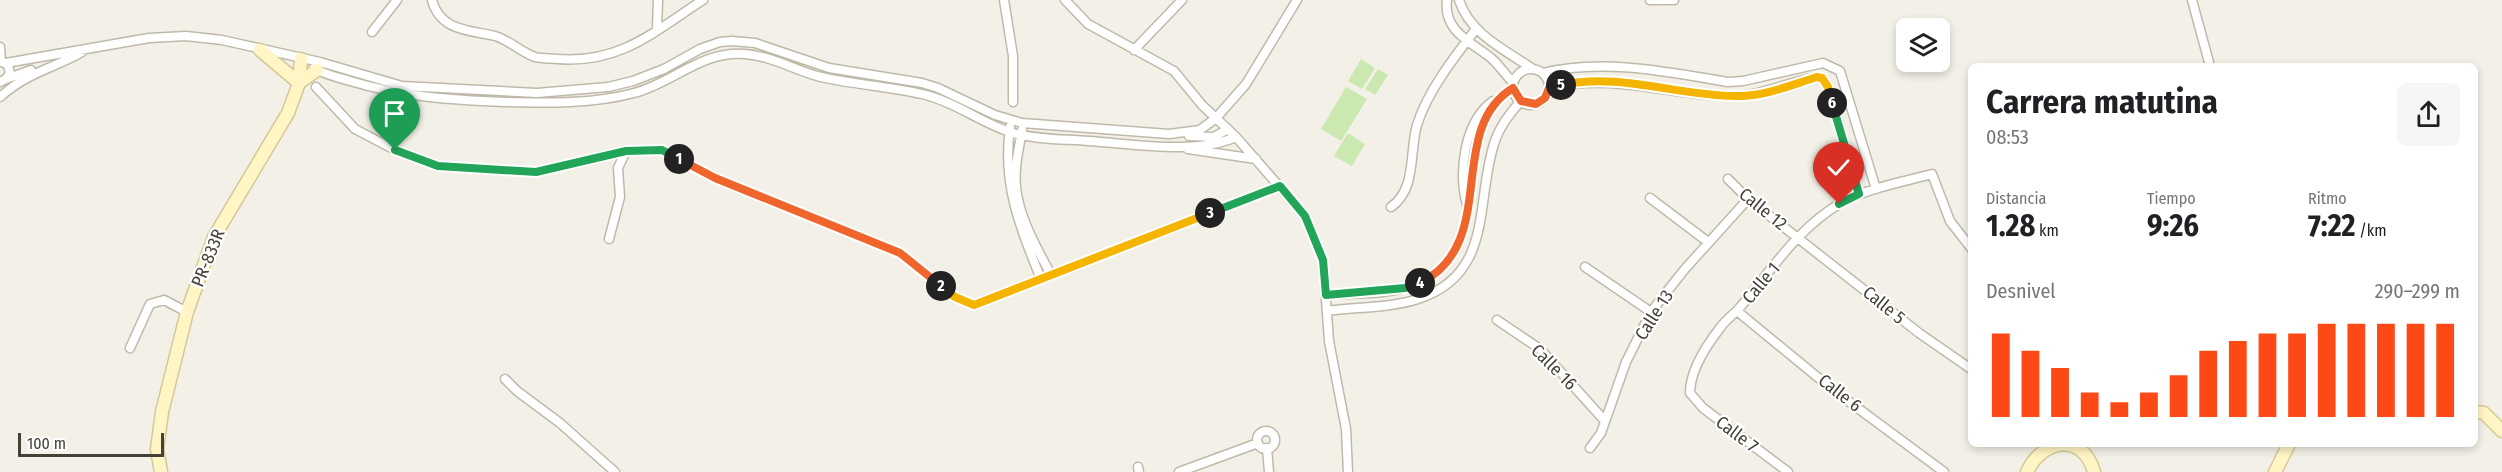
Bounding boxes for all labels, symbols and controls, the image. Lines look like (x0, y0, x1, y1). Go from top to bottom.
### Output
map controls (1896, 18, 1950, 72)
button: layers (1896, 18, 1950, 72)
pin: 5 (1546, 70, 1576, 100)
text: 5 (1557, 75, 1565, 94)
text: Carrera matutina (1986, 82, 2218, 122)
button: share (2397, 83, 2460, 146)
pin (369, 88, 420, 150)
pin: 6 (1817, 88, 1847, 118)
text: 6 (1828, 93, 1836, 112)
icon: arrive (378, 97, 411, 130)
text: 08:53 (1986, 125, 2029, 149)
pin (1813, 142, 1864, 204)
pin: 1 (664, 144, 694, 174)
text: 1 (676, 149, 682, 168)
icon: check (1822, 151, 1855, 184)
street label: Calle 12 (1735, 183, 1791, 235)
text: Distancia (1986, 189, 2046, 208)
text: Tiempo (2147, 189, 2196, 208)
text: Ritmo (2308, 189, 2347, 208)
pin: 3 (1195, 198, 1225, 228)
text: 3 (1206, 203, 1214, 222)
text: 1.28 (1986, 208, 2035, 244)
text: 9:26 (2147, 208, 2199, 244)
text: 7:22 (2308, 208, 2355, 244)
text: km (2035, 221, 2059, 240)
text: /km (2355, 221, 2386, 240)
street label: PR-833R (186, 226, 230, 290)
street label: Calle 1 (1737, 258, 1785, 308)
pin: 4 (1405, 268, 1435, 298)
pin: 2 (926, 271, 956, 301)
text: 4 (1416, 273, 1424, 292)
text: 2 (937, 276, 945, 295)
text: Desnivel (1986, 279, 2056, 303)
text: 290–299 m (2375, 279, 2460, 303)
street label: Calle 5 (1858, 281, 1910, 329)
street label: Calle 13 (1630, 286, 1678, 344)
street label: Calle 16 (1526, 339, 1582, 395)
street label: Calle 6 (1814, 369, 1866, 417)
street label: Calle 7 (1711, 411, 1763, 457)
scale bar (18, 430, 164, 458)
text: 100 m (27, 434, 66, 453)

